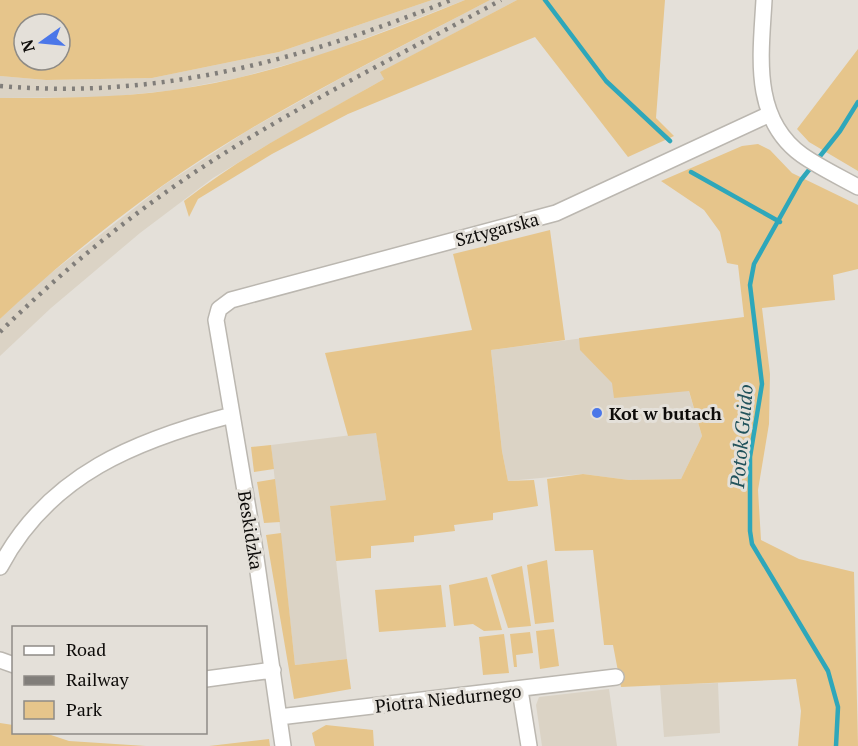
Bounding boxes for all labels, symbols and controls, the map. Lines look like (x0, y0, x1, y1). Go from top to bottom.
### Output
north arrow (12, 12, 72, 72)
text: N (15, 37, 40, 55)
street label: Sztygarska (453, 206, 541, 252)
water label: Potok Guido (723, 383, 759, 490)
place label: Kot w butach (609, 401, 722, 425)
marker: Kot w butach (590, 406, 604, 420)
street label: Beskidzka (233, 489, 269, 571)
legend (12, 626, 207, 734)
text: Road (66, 637, 106, 661)
text: Railway (66, 667, 130, 691)
street label: Piotra Niedurnego (374, 678, 522, 718)
text: Park (66, 697, 103, 721)

